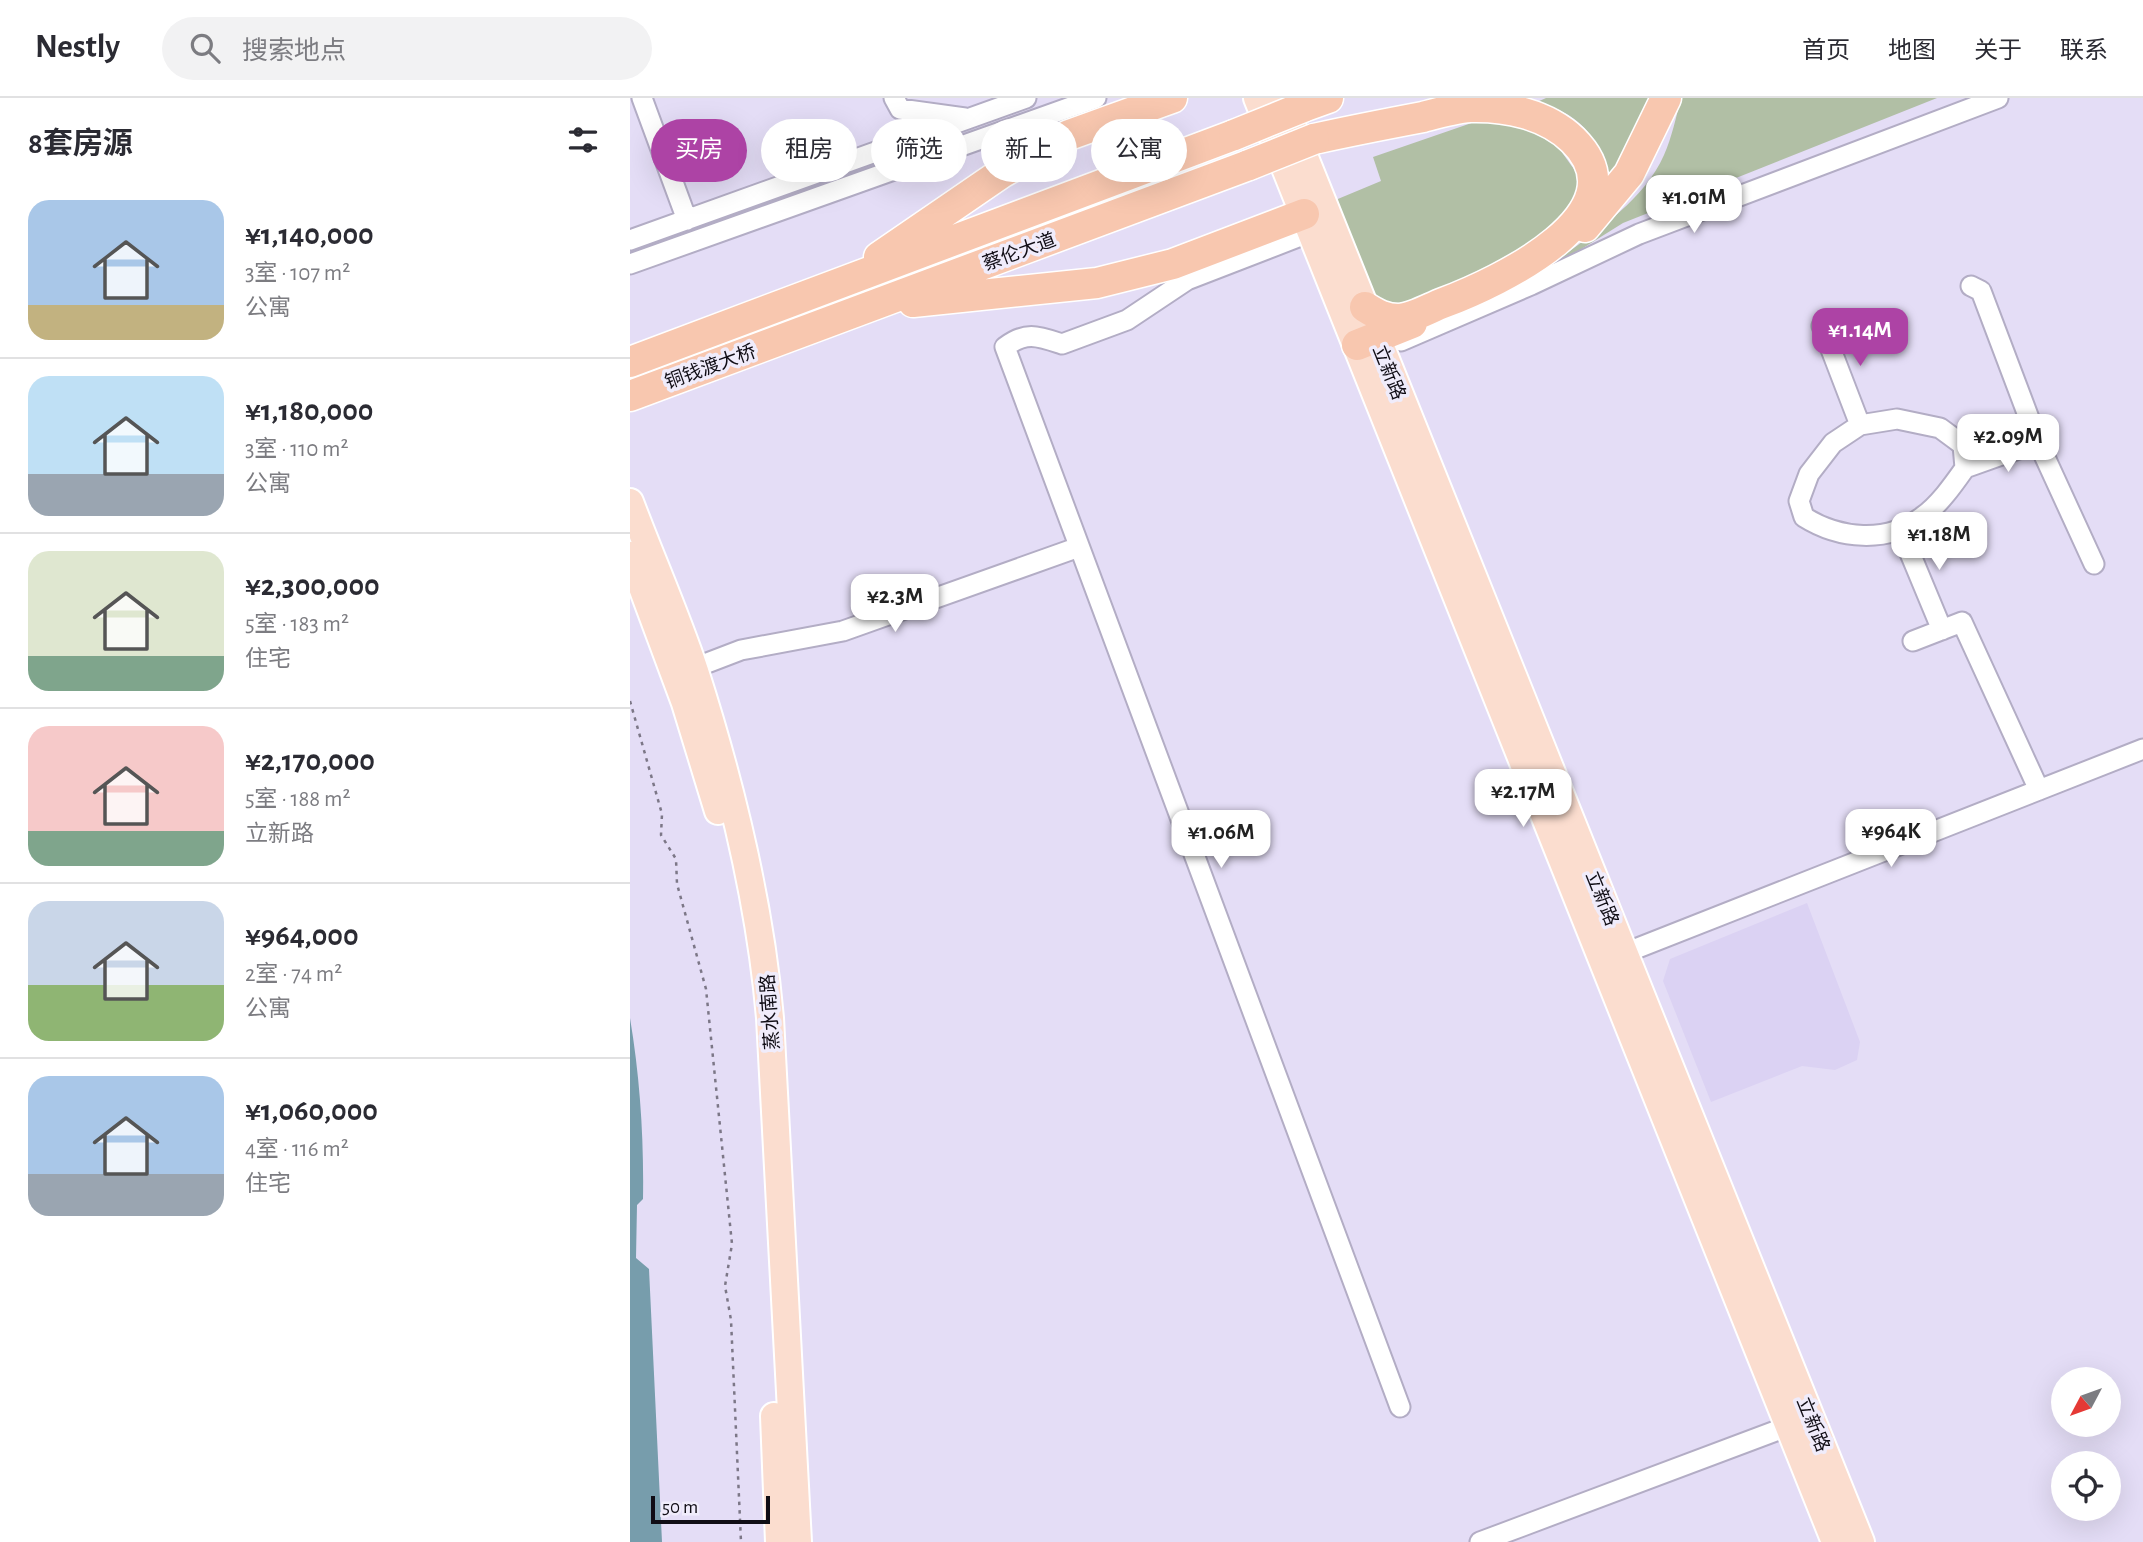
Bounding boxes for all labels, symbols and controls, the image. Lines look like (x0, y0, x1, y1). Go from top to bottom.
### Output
search box (162, 17, 652, 80)
icon: search (186, 29, 224, 67)
text: Nestly (35, 31, 120, 64)
text: 搜索地点 (242, 38, 346, 64)
text: 首页 (1802, 39, 1850, 63)
text: 地图 (1888, 39, 1936, 63)
text: 关于 (1974, 39, 2022, 63)
text: 联系 (2060, 39, 2108, 63)
chip: 买房 (651, 119, 747, 182)
chip: 租房 (761, 119, 857, 182)
chip: 筛选 (871, 119, 967, 182)
chip: 新上 (981, 119, 1077, 182)
chip: 公寓 (1091, 119, 1187, 182)
icon: filters (564, 121, 602, 159)
text: 8套房源 (28, 129, 133, 159)
pin: ¥1.01M (1637, 176, 1751, 235)
text: ¥1.01M (1662, 186, 1726, 209)
text: ¥1,140,000 (245, 220, 374, 250)
icon: home (84, 228, 168, 312)
street label: 蔡伦大道 (980, 229, 1058, 274)
text: 3室 · 107 m² (245, 262, 350, 285)
text: 公寓 (245, 297, 291, 320)
pin: ¥1.14M (1803, 308, 1917, 368)
text: ¥1.14M (1828, 319, 1892, 342)
street label: 铜钱渡大桥 (662, 340, 758, 393)
street label: 立新路 (1369, 342, 1410, 403)
text: ¥1,180,000 (245, 396, 373, 426)
icon: home (84, 404, 168, 488)
pin: ¥2.09M (1951, 414, 2065, 474)
text: ¥2.09M (1973, 425, 2043, 448)
text: 3室 · 110 m² (245, 438, 349, 461)
text: 公寓 (245, 473, 291, 496)
pin: ¥1.18M (1882, 512, 1996, 572)
text: ¥1.18M (1907, 523, 1971, 546)
text: ¥2,300,000 (245, 571, 380, 601)
pin: ¥2.3M (846, 574, 944, 634)
icon: home (84, 579, 168, 663)
text: ¥2.3M (867, 585, 923, 608)
text: 5室 · 183 m² (245, 613, 349, 636)
text: 住宅 (245, 648, 291, 671)
text: ¥2,170,000 (245, 746, 375, 776)
icon: home (84, 754, 168, 838)
pin: ¥2.17M (1466, 770, 1580, 829)
text: ¥2.17M (1491, 780, 1555, 803)
text: 5室 · 188 m² (245, 788, 350, 811)
pin: ¥1.06M (1164, 810, 1278, 870)
pin: ¥964K (1842, 810, 1940, 869)
text: ¥964K (1861, 820, 1921, 843)
text: ¥1.06M (1187, 821, 1255, 844)
text: 立新路 (245, 823, 314, 846)
street label: 立新路 (1582, 868, 1623, 929)
text: ¥964,000 (245, 921, 359, 951)
icon: home (84, 929, 168, 1013)
text: 2室 · 74 m² (245, 963, 342, 986)
street label: 蒸水南路 (756, 973, 783, 1051)
text: 公寓 (245, 998, 291, 1021)
text: ¥1,060,000 (245, 1096, 378, 1126)
icon: home (84, 1104, 168, 1188)
text: 4室 · 116 m² (245, 1138, 349, 1161)
text: 住宅 (245, 1173, 291, 1196)
north arrow (2051, 1367, 2121, 1437)
map controls (2051, 1367, 2121, 1521)
street label: 立新路 (1793, 1394, 1834, 1455)
button: locate (2051, 1451, 2121, 1521)
scale bar (651, 1493, 770, 1525)
text: 50 m (662, 1498, 698, 1517)

